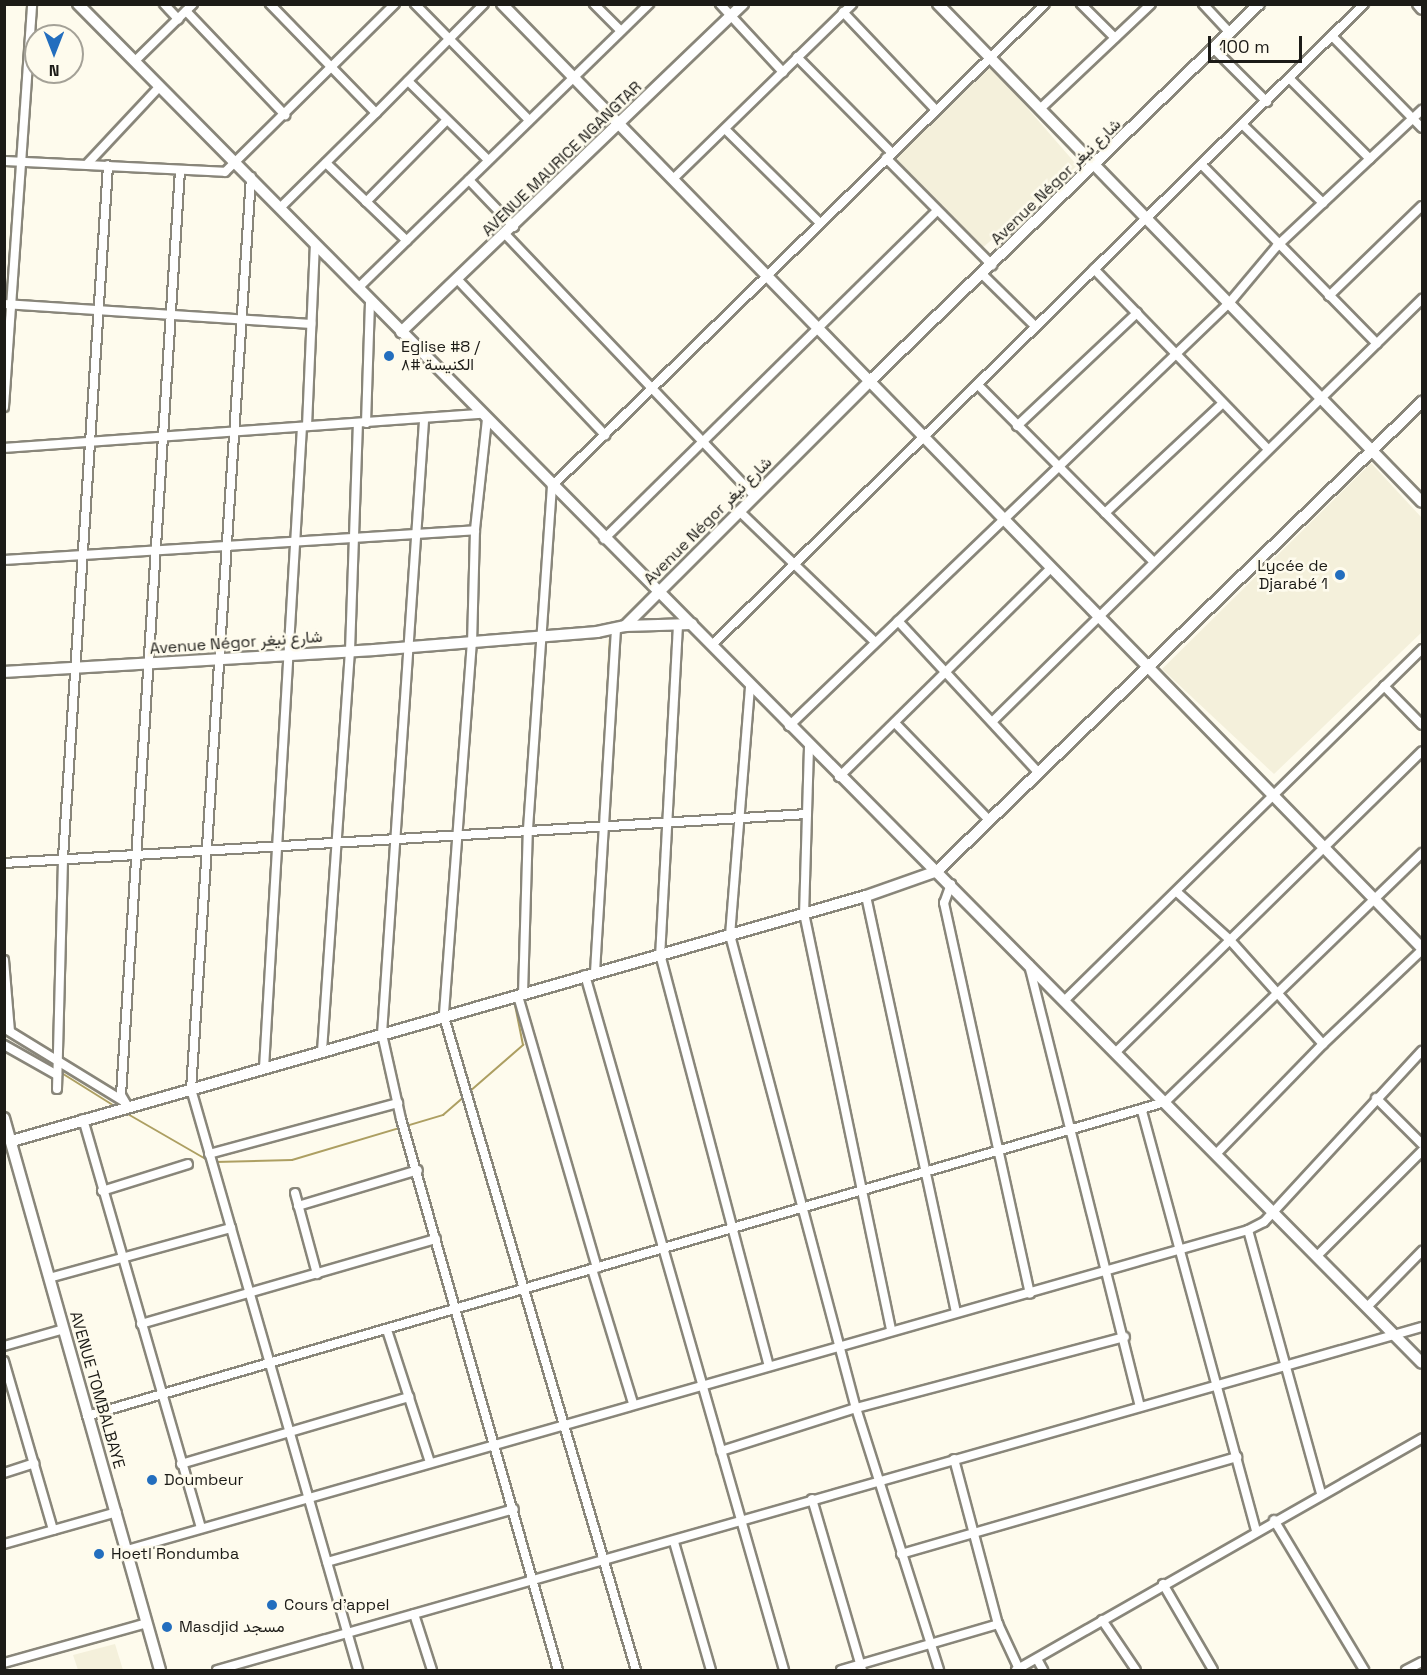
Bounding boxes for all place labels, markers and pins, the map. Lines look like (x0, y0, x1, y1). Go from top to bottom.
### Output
place label: Eglise #8 / الكنيسة #٨ (401, 337, 480, 375)
marker: Eglise #8 / الكنيسة #٨ (382, 349, 396, 363)
place label: Lycée de Djarabé 1 (1257, 556, 1328, 594)
marker: Lycée de Djarabé 1 (1333, 568, 1347, 582)
place label: Doumbeur (164, 1470, 244, 1490)
marker: Doumbeur (145, 1473, 159, 1487)
place label: Hoetl Rondumba (111, 1544, 239, 1564)
marker: Hoetl Rondumba (92, 1547, 106, 1561)
place label: Cours d'appel (284, 1595, 390, 1615)
marker: Cours d'appel (265, 1598, 279, 1612)
place label: Masdjid مسجد (179, 1617, 284, 1637)
marker: Masdjid مسجد (160, 1620, 174, 1634)

